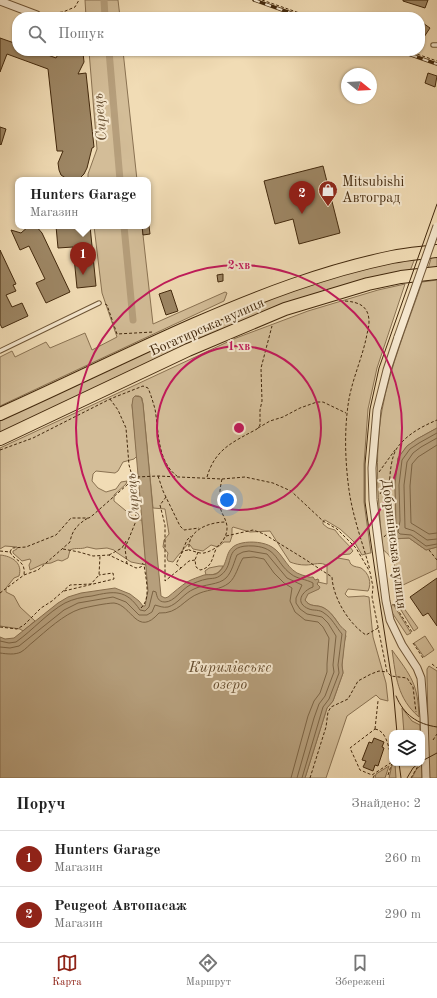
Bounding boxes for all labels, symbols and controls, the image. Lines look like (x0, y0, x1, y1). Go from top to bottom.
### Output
search box (12, 12, 425, 56)
icon: search (26, 23, 48, 45)
text: Пошук (58, 27, 104, 42)
north arrow (341, 68, 377, 104)
water label: Сирець (91, 92, 111, 142)
place label: Mitsubishi Автоград (342, 175, 405, 205)
popup (15, 177, 151, 229)
shop icon: Mitsubishi Автоград (317, 179, 339, 207)
pin: 2 (289, 181, 315, 214)
text: Hunters Garage (30, 188, 136, 203)
text: Магазин (30, 206, 78, 219)
pin: 1 (70, 242, 96, 275)
text: 2 хв (228, 260, 250, 272)
street label: Богатирська вулиця (148, 295, 266, 359)
text: 1 хв (228, 341, 250, 353)
centre of rings (232, 421, 246, 435)
water label: Сирець (124, 472, 144, 522)
street label: Добринінська вулиця (379, 478, 409, 610)
your location (217, 490, 237, 510)
water label: Кирилівське озеро (188, 661, 271, 693)
map controls (389, 730, 425, 766)
button: layers (389, 730, 425, 766)
text: Поруч (16, 796, 65, 813)
text: Знайдено: 2 (352, 797, 421, 810)
text: Hunters Garage (54, 843, 161, 858)
text: 1 (25, 852, 33, 865)
text: 260 m (384, 852, 421, 865)
text: Магазин (54, 861, 103, 874)
text: Peugeot Автопасаж (54, 899, 187, 914)
text: 2 (25, 908, 33, 921)
text: 290 m (384, 908, 421, 921)
text: Магазин (54, 917, 103, 930)
tab: Карта (52, 952, 82, 990)
tab: Маршрут (186, 952, 231, 990)
tab: Збережені (335, 952, 385, 990)

